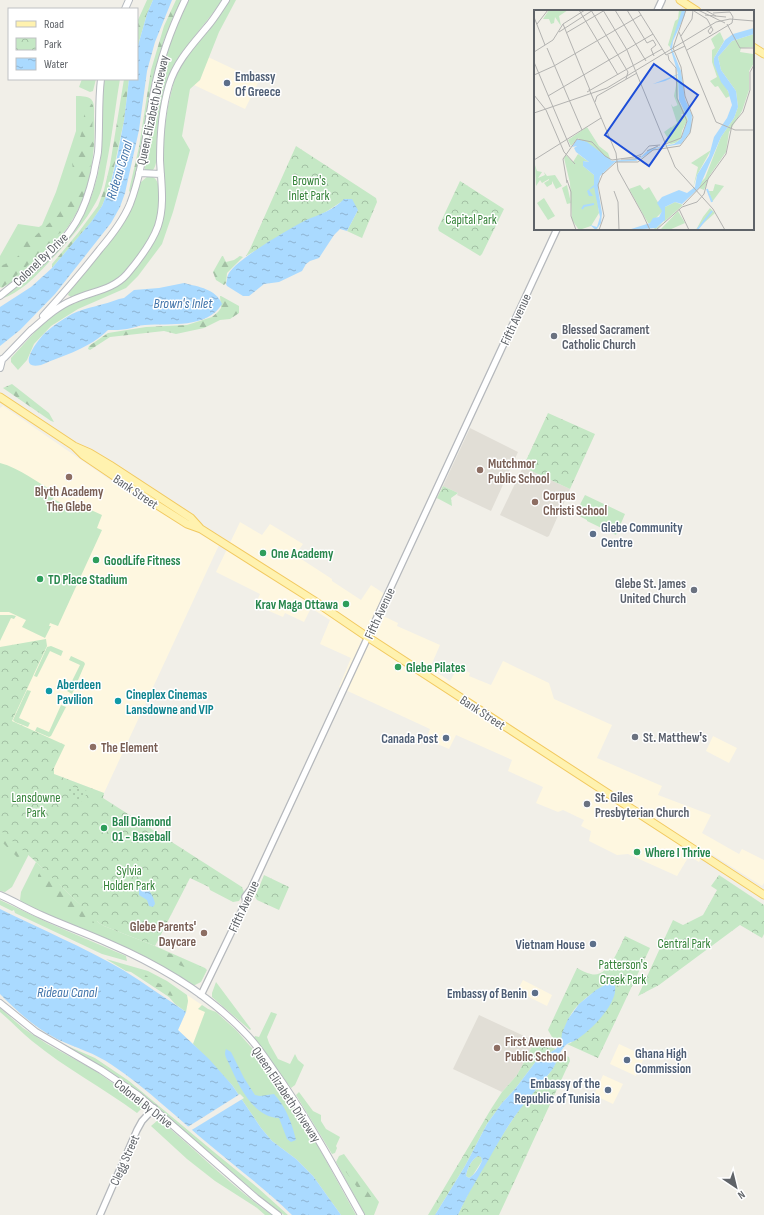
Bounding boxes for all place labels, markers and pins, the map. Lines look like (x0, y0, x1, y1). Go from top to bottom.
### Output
place label: Embassy Of Greece (235, 69, 281, 100)
marker: Embassy Of Greece (222, 78, 232, 88)
place label: Blessed Sacrament Catholic Church (562, 322, 650, 353)
marker: Blessed Sacrament Catholic Church (549, 331, 559, 341)
place label: Mutchmor Public School (488, 456, 550, 487)
marker: Mutchmor Public School (475, 465, 485, 475)
marker: Blyth Academy The Glebe (64, 472, 74, 482)
place label: Blyth Academy The Glebe (35, 484, 104, 515)
place label: Corpus Christi School (543, 488, 608, 519)
marker: Corpus Christi School (530, 497, 540, 507)
place label: Glebe Community Centre (601, 520, 683, 551)
marker: Glebe Community Centre (588, 529, 598, 539)
place label: One Academy (271, 546, 334, 562)
marker: One Academy (258, 548, 268, 558)
place label: GoodLife Fitness (104, 553, 181, 569)
marker: GoodLife Fitness (91, 555, 101, 565)
place label: TD Place Stadium (48, 572, 128, 588)
marker: TD Place Stadium (35, 574, 45, 584)
place label: Glebe St. James United Church (615, 576, 686, 607)
marker: Glebe St. James United Church (689, 585, 699, 595)
place label: Krav Maga Ottawa (255, 597, 338, 613)
marker: Krav Maga Ottawa (341, 599, 351, 609)
place label: Glebe Pilates (406, 660, 465, 676)
marker: Glebe Pilates (393, 662, 403, 672)
place label: Aberdeen Pavilion (56, 677, 101, 708)
marker: Aberdeen Pavilion (44, 686, 54, 696)
place label: Cineplex Cinemas Lansdowne and VIP (126, 687, 214, 718)
marker: Cineplex Cinemas Lansdowne and VIP (113, 696, 123, 706)
place label: St. Matthew's (643, 730, 707, 746)
place label: Canada Post (381, 731, 439, 747)
marker: St. Matthew's (630, 732, 640, 742)
marker: Canada Post (441, 733, 451, 743)
place label: The Element (101, 740, 159, 756)
marker: The Element (88, 742, 98, 752)
place label: St. Giles Presbyterian Church (595, 790, 689, 821)
marker: St. Giles Presbyterian Church (582, 799, 592, 809)
place label: Ball Diamond 01 - Baseball (112, 814, 172, 845)
marker: Ball Diamond 01 - Baseball (99, 823, 109, 833)
place label: Where I Thrive (645, 845, 711, 861)
marker: Where I Thrive (632, 847, 642, 857)
place label: Glebe Parents' Daycare (130, 919, 196, 950)
marker: Glebe Parents' Daycare (199, 928, 209, 938)
place label: Vietnam House (516, 937, 585, 953)
marker: Vietnam House (588, 939, 598, 949)
place label: Embassy of Benin (447, 986, 527, 1002)
marker: Embassy of Benin (530, 988, 540, 998)
place label: First Avenue Public School (505, 1034, 567, 1065)
marker: First Avenue Public School (492, 1043, 502, 1053)
place label: Ghana High Commission (635, 1046, 691, 1077)
marker: Ghana High Commission (622, 1055, 632, 1065)
place label: Embassy of the Republic of Tunisia (515, 1076, 600, 1107)
marker: Embassy of the Republic of Tunisia (603, 1085, 613, 1095)

